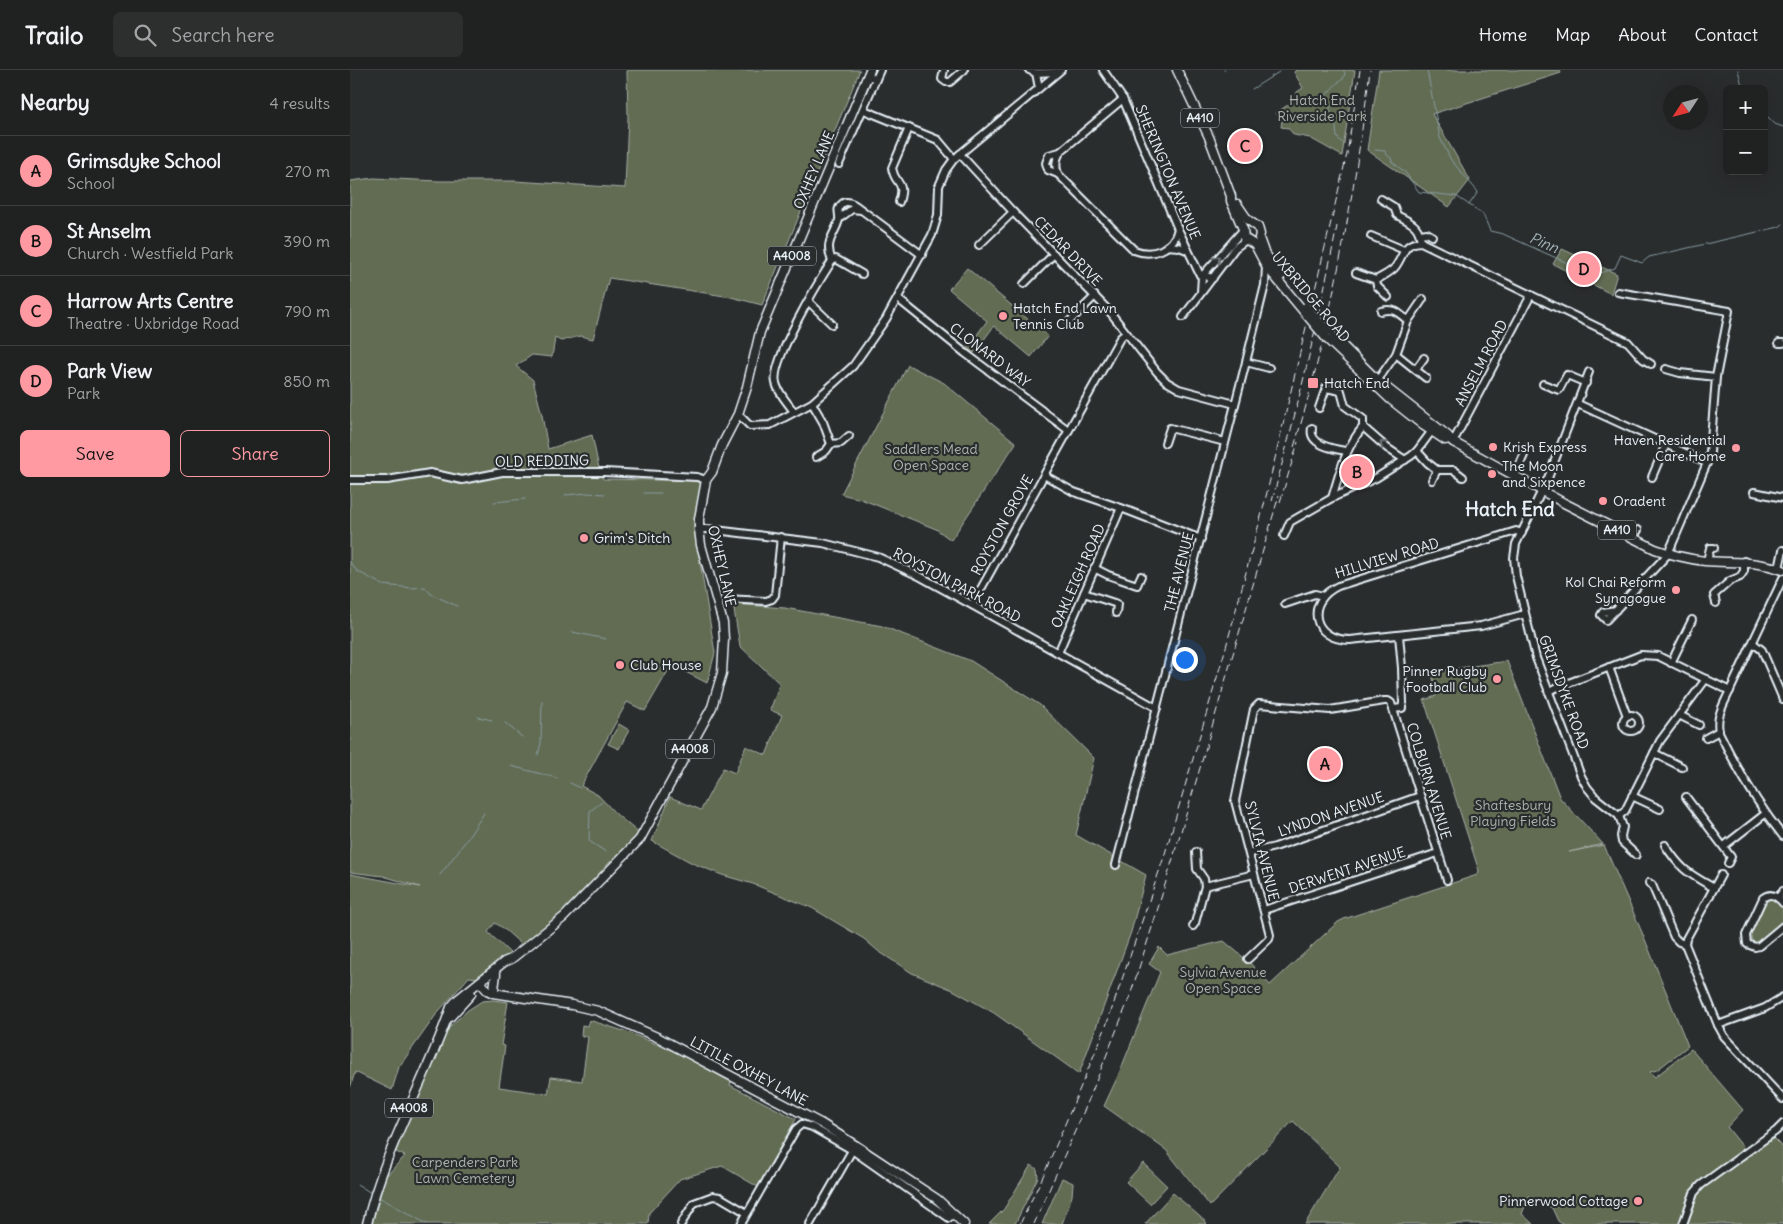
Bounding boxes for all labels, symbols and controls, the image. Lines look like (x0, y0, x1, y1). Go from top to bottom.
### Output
search box (113, 12, 463, 57)
text: Trailo (25, 20, 83, 50)
icon: search (131, 21, 159, 49)
text: Search here (171, 23, 274, 47)
text: Home (1479, 23, 1527, 46)
text: Map (1555, 23, 1590, 46)
text: About (1618, 23, 1666, 46)
text: Contact (1694, 23, 1758, 46)
north arrow (1663, 85, 1708, 130)
map controls (1723, 85, 1768, 175)
button: + (1723, 85, 1768, 130)
text: Nearby (20, 89, 90, 116)
park label: Hatch End Riverside Park (1277, 91, 1367, 125)
text: 4 results (269, 93, 330, 113)
street label: SHERINGTON AVENUE (1131, 102, 1205, 242)
road number: A410 (1181, 108, 1219, 128)
pin: C (1229, 127, 1261, 165)
street label: OXHEY LANE (789, 128, 839, 212)
button: − (1723, 130, 1768, 175)
text: Grimsdyke School (67, 149, 221, 173)
text: A (31, 161, 41, 181)
text: 270 m (285, 161, 330, 181)
text: School (67, 173, 115, 193)
street label: CEDAR DRIVE (1030, 212, 1106, 290)
text: St Anselm (67, 219, 151, 243)
water label: Pinn (1527, 228, 1562, 257)
text: B (31, 231, 41, 251)
text: 390 m (283, 231, 330, 251)
text: Church · Westfield Park (67, 243, 234, 263)
road number: A4008 (768, 247, 816, 266)
street label: UXBRIDGE ROAD (1268, 248, 1354, 346)
pin: D (1568, 250, 1600, 288)
one-way arrow (1212, 256, 1220, 265)
text: Harrow Arts Centre (67, 289, 233, 313)
place label: Hatch End Lawn Tennis Club (1013, 299, 1117, 333)
text: C (31, 301, 41, 321)
text: 790 m (285, 301, 330, 321)
marker: Hatch End Lawn Tennis Club (997, 310, 1009, 322)
text: Theatre · Uxbridge Road (67, 313, 240, 333)
street label: ANSELM ROAD (1451, 317, 1511, 409)
street label: CLONARD WAY (946, 319, 1034, 391)
text: Park View (67, 359, 152, 383)
text: D (30, 371, 42, 391)
text: 850 m (283, 371, 330, 391)
place label: Hatch End (1324, 374, 1390, 392)
marker: Hatch End (1306, 376, 1320, 390)
text: Park (67, 383, 100, 403)
button: Save (20, 430, 170, 477)
button: Share (180, 430, 330, 477)
place label: Haven Residential Care Home (1614, 431, 1726, 465)
place label: Krish Express (1503, 438, 1587, 456)
park label: Saddlers Mead Open Space (884, 440, 978, 474)
marker: Krish Express (1487, 441, 1499, 453)
one-way arrow (1380, 442, 1389, 450)
marker: Haven Residential Care Home (1730, 442, 1742, 454)
street label: OLD REDDING (495, 451, 589, 471)
pin: B (1341, 453, 1373, 491)
place label: The Moon and Sixpence (1502, 457, 1586, 491)
marker: The Moon and Sixpence (1486, 468, 1498, 480)
street label: ROYSTON GROVE (967, 471, 1037, 579)
place label: Oradent (1613, 492, 1666, 510)
marker: Oradent (1597, 495, 1609, 507)
district label: Hatch End (1465, 497, 1555, 521)
road number: A410 (1598, 520, 1636, 540)
street label: OAKLEIGH ROAD (1047, 521, 1109, 631)
street label: OXHEY LANE (704, 524, 740, 608)
place label: Grim's Ditch (594, 529, 670, 547)
street label: THE AVENUE (1160, 530, 1198, 614)
marker: Grim's Ditch (578, 532, 590, 544)
street label: HILLVIEW ROAD (1333, 534, 1441, 582)
street label: ROYSTON PARK ROAD (890, 544, 1024, 626)
place label: Kol Chai Reform Synagogue (1565, 573, 1666, 607)
marker: Kol Chai Reform Synagogue (1670, 584, 1682, 596)
street label: GRIMSDYKE ROAD (1535, 632, 1593, 752)
your location (1172, 647, 1198, 673)
place label: Club House (630, 656, 702, 674)
marker: Club House (614, 659, 626, 671)
place label: Pinner Rugby Football Club (1402, 662, 1487, 696)
marker: Pinner Rugby Football Club (1491, 673, 1503, 685)
street label: COLBURN AVENUE (1403, 720, 1455, 842)
road number: A4008 (666, 740, 714, 759)
pin: A (1309, 745, 1341, 783)
street label: LYNDON AVENUE (1276, 787, 1386, 841)
park label: Shaftesbury Playing Fields (1470, 796, 1556, 830)
street label: SYLVIA AVENUE (1241, 799, 1283, 903)
street label: DERWENT AVENUE (1287, 843, 1407, 897)
park label: Sylvia Avenue Open Space (1179, 963, 1267, 997)
street label: LITTLE OXHEY LANE (687, 1032, 811, 1110)
road number: A4008 (385, 1098, 433, 1118)
park label: Carpenders Park Lawn Cemetery (412, 1153, 518, 1187)
place label: Pinnerwood Cottage (1499, 1192, 1628, 1210)
marker: Pinnerwood Cottage (1632, 1195, 1644, 1207)

